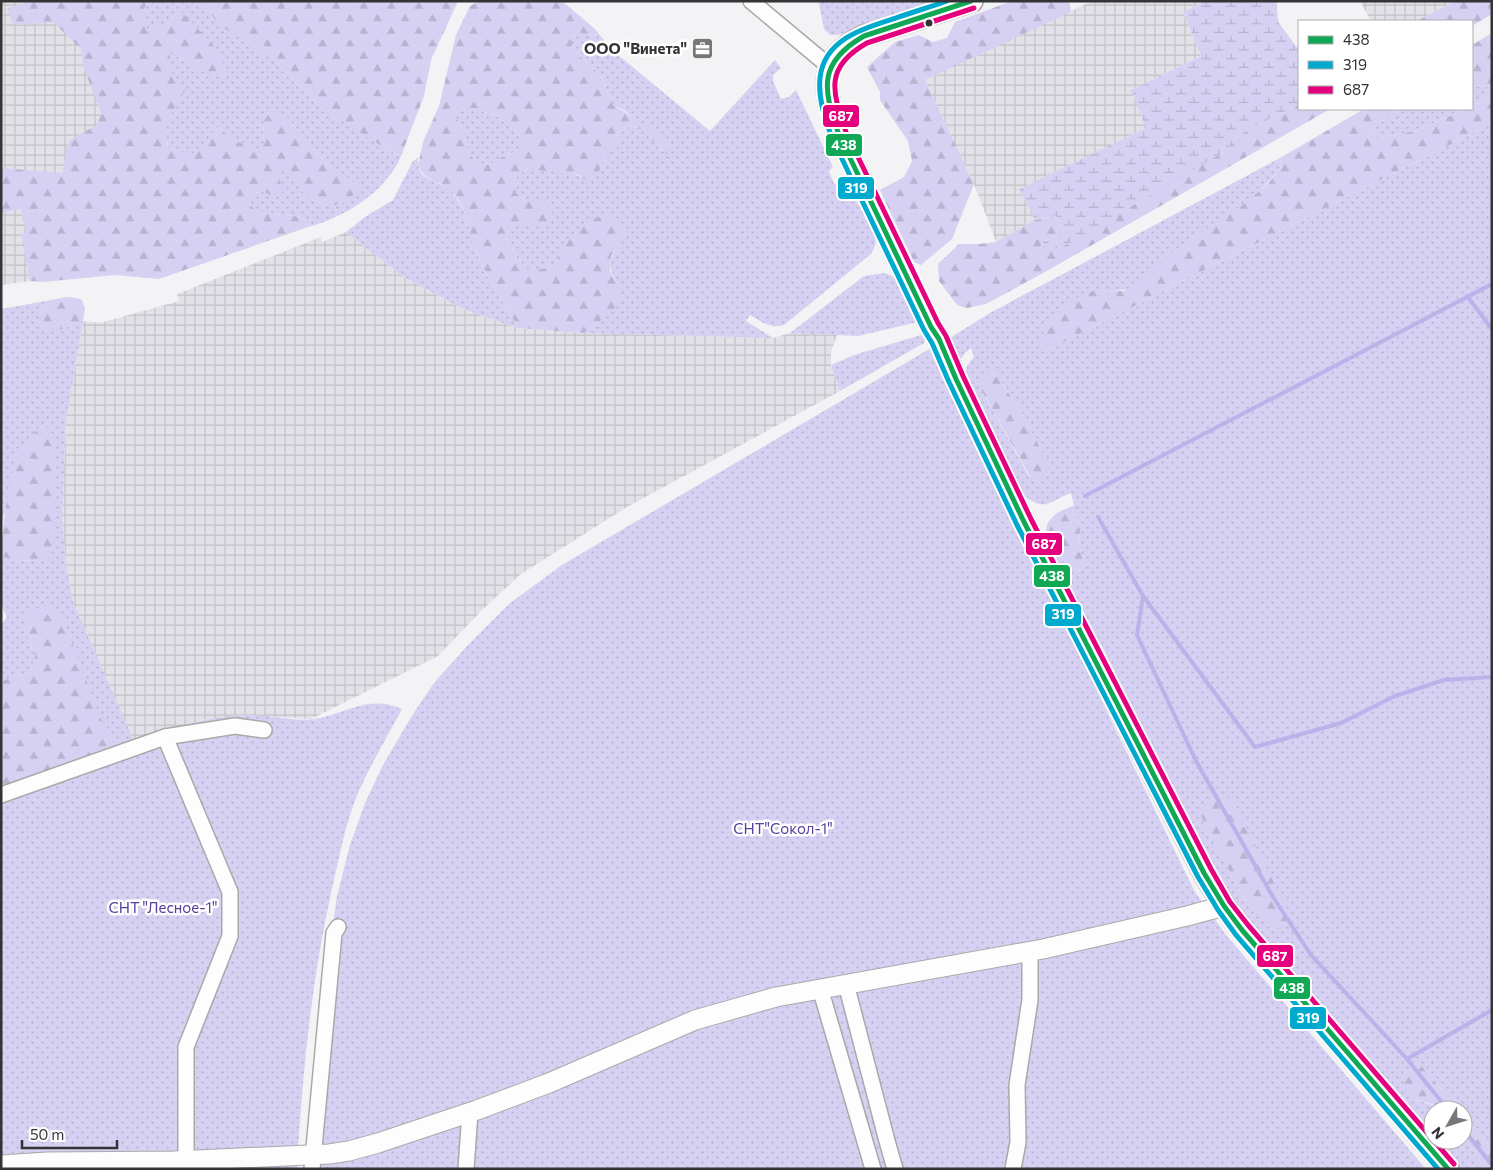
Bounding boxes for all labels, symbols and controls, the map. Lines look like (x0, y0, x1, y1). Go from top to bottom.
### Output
unlabelled marker (924, 18, 934, 28)
legend (1298, 20, 1473, 110)
text: 438 (1343, 30, 1370, 48)
office icon: ООО "Винета" (691, 37, 715, 61)
place label: ООО "Винета" (584, 39, 687, 57)
text: 319 (1343, 55, 1367, 73)
text: 687 (1343, 80, 1369, 98)
line badge: 687 (822, 104, 860, 128)
text: 687 (829, 107, 854, 124)
line badge: 438 (825, 133, 863, 157)
text: 438 (831, 136, 857, 153)
line badge: 319 (837, 176, 875, 200)
text: 319 (844, 179, 868, 196)
line badge: 687 (1025, 532, 1063, 556)
text: 687 (1032, 535, 1057, 552)
line badge: 438 (1033, 564, 1071, 588)
text: 438 (1039, 567, 1065, 584)
line badge: 319 (1044, 603, 1082, 627)
text: 319 (1051, 605, 1075, 622)
park label: СНТ"Сокол-1" (733, 819, 833, 837)
park label: СНТ "Лесное-1" (108, 898, 218, 916)
line badge: 687 (1256, 944, 1294, 968)
text: 687 (1263, 947, 1288, 964)
line badge: 438 (1273, 976, 1311, 1000)
text: 438 (1279, 979, 1305, 996)
line badge: 319 (1289, 1006, 1327, 1030)
text: 319 (1296, 1009, 1320, 1026)
north arrow (1423, 1100, 1473, 1150)
scale bar (22, 1118, 118, 1150)
text: N (1428, 1124, 1447, 1143)
text: 50 m (30, 1125, 64, 1143)

